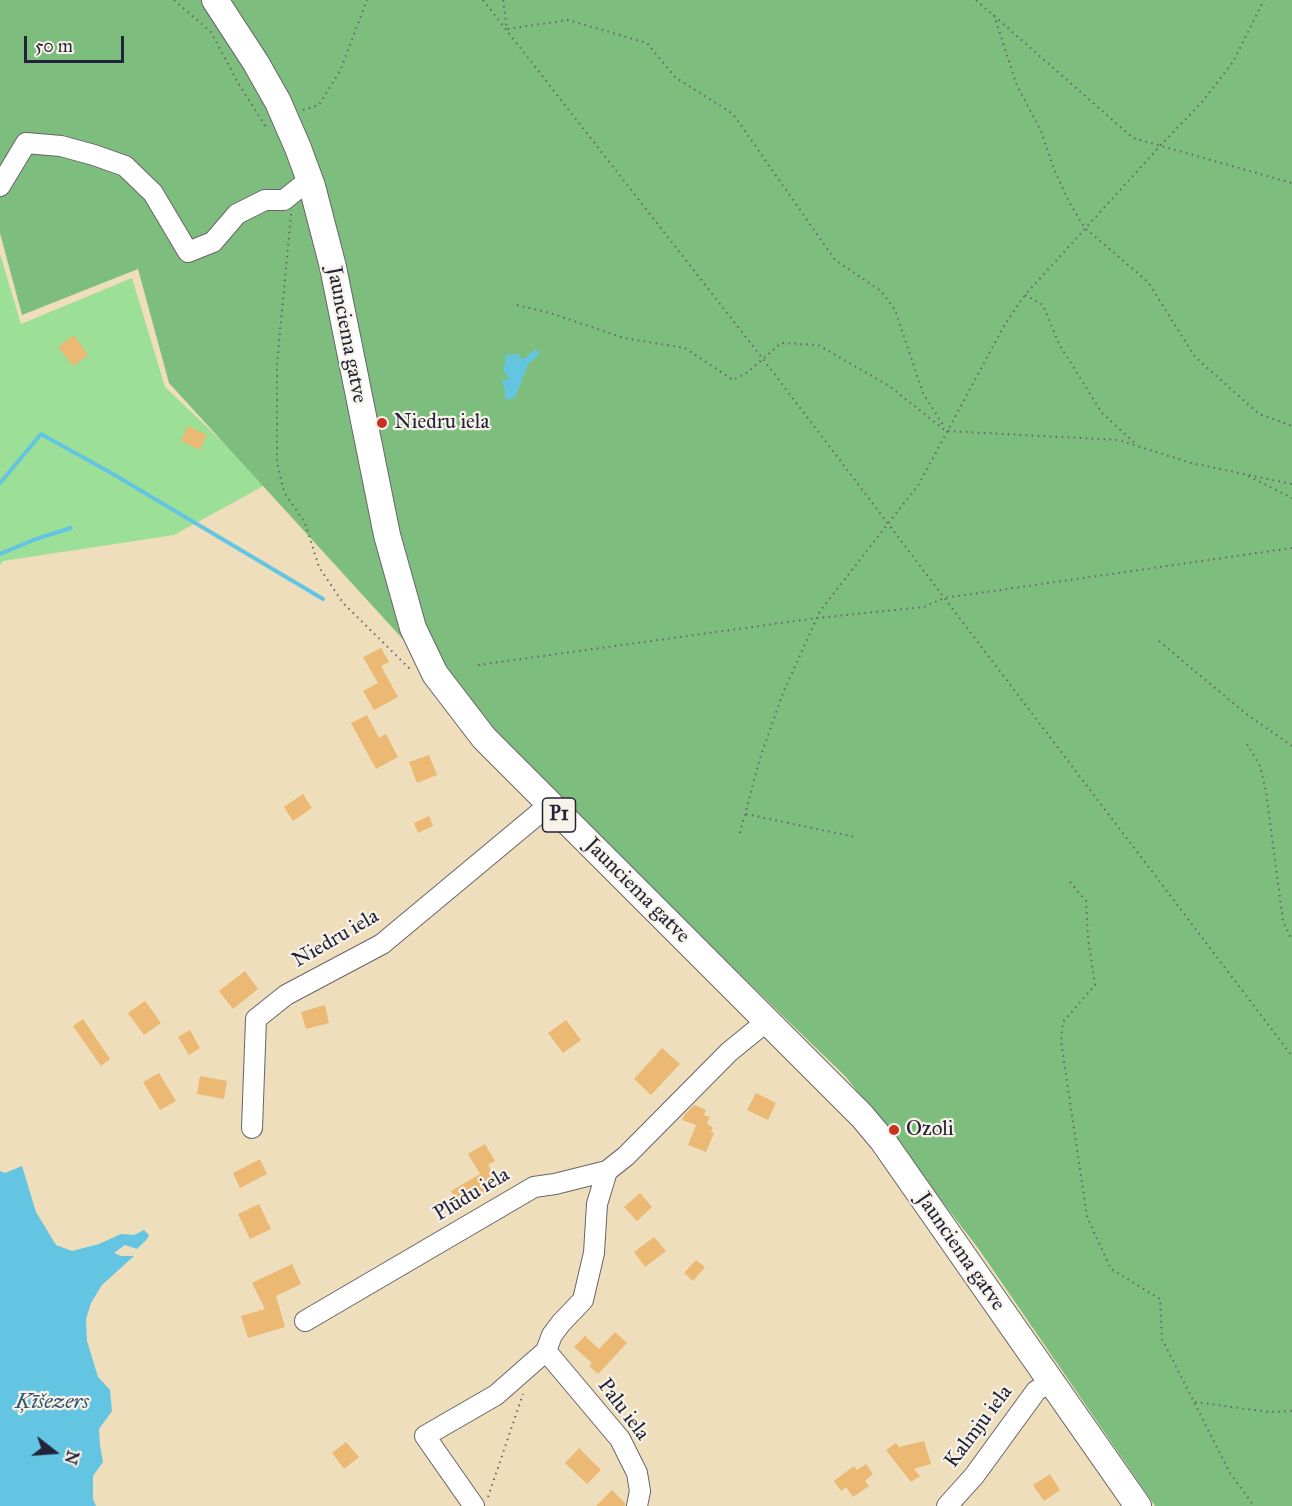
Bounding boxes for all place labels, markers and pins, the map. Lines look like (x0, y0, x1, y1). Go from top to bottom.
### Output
place label: Niedru iela (394, 410, 489, 436)
marker: Niedru iela (375, 416, 389, 430)
place label: Ozoli (906, 1117, 954, 1143)
marker: Ozoli (887, 1123, 901, 1137)

